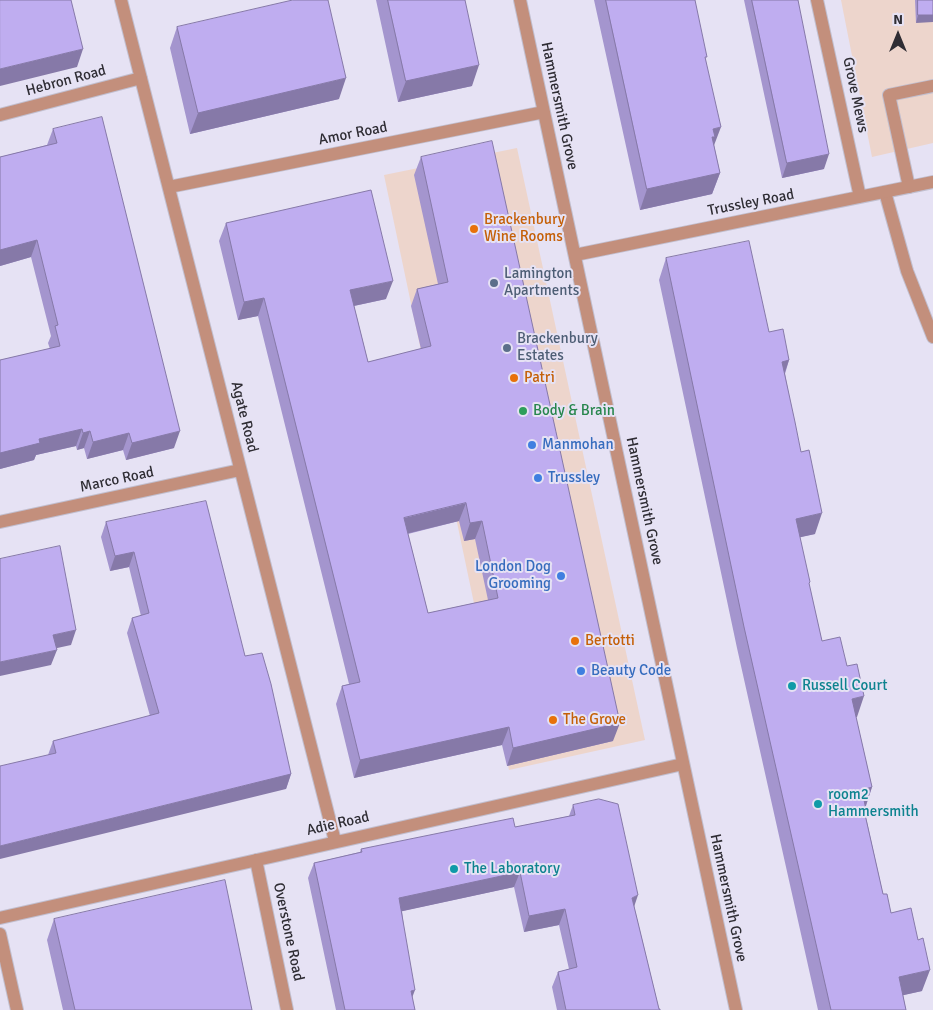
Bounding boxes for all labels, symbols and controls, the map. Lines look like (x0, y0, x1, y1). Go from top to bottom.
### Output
north arrow (873, 10, 923, 60)
text: N (893, 11, 903, 28)
street label: Hammersmith Grove (537, 40, 581, 172)
street label: Grove Mews (838, 56, 872, 134)
street label: Hebron Road (24, 62, 108, 100)
street label: Amor Road (317, 119, 389, 149)
street label: Trussley Road (706, 186, 796, 220)
place label: Brackenbury Wine Rooms (484, 211, 565, 246)
marker: Brackenbury Wine Rooms (468, 223, 480, 235)
place label: Lamington Apartments (504, 265, 579, 300)
marker: Lamington Apartments (488, 277, 500, 289)
place label: Brackenbury Estates (517, 330, 598, 365)
marker: Brackenbury Estates (501, 342, 513, 354)
place label: Patri (524, 369, 555, 387)
marker: Patri (508, 372, 520, 384)
street label: Agate Road (227, 380, 261, 454)
place label: Body & Brain (533, 402, 615, 420)
marker: Body & Brain (517, 405, 529, 417)
street label: Hammersmith Grove (622, 435, 666, 567)
place label: Manmohan (542, 436, 614, 454)
marker: Manmohan (526, 439, 538, 451)
street label: Marco Road (78, 463, 156, 497)
place label: Trussley (548, 469, 600, 487)
marker: Trussley (532, 472, 544, 484)
place label: London Dog Grooming (475, 558, 551, 593)
marker: London Dog Grooming (555, 570, 567, 582)
place label: Bertotti (585, 632, 635, 650)
marker: Bertotti (569, 635, 581, 647)
place label: Beauty Code (591, 662, 671, 680)
marker: Beauty Code (575, 665, 587, 677)
place label: Russell Court (802, 677, 887, 695)
marker: Russell Court (786, 680, 798, 692)
place label: The Grove (563, 711, 626, 729)
marker: The Grove (547, 714, 559, 726)
place label: room2 Hammersmith (828, 786, 919, 821)
marker: room2 Hammersmith (812, 798, 824, 810)
street label: Adie Road (305, 808, 371, 840)
street label: Hammersmith Grove (706, 832, 750, 964)
place label: The Laboratory (464, 860, 560, 878)
marker: The Laboratory (448, 863, 460, 875)
street label: Overstone Road (269, 881, 307, 983)

